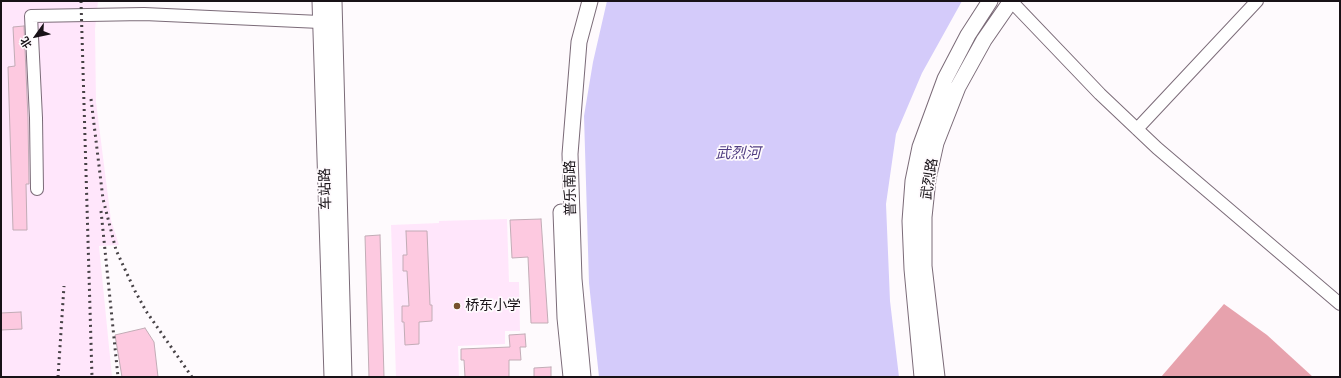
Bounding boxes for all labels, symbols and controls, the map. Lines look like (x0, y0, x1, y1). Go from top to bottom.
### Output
north arrow (16, 16, 56, 56)
text: 北 (18, 35, 34, 50)
water label: 武烈河 (716, 145, 760, 163)
street label: 武烈路 (918, 157, 942, 201)
street label: 普乐南路 (562, 160, 580, 216)
street label: 车站路 (317, 168, 335, 210)
place label: 桥东小学 (465, 298, 521, 314)
marker: 桥东小学 (452, 301, 462, 311)

